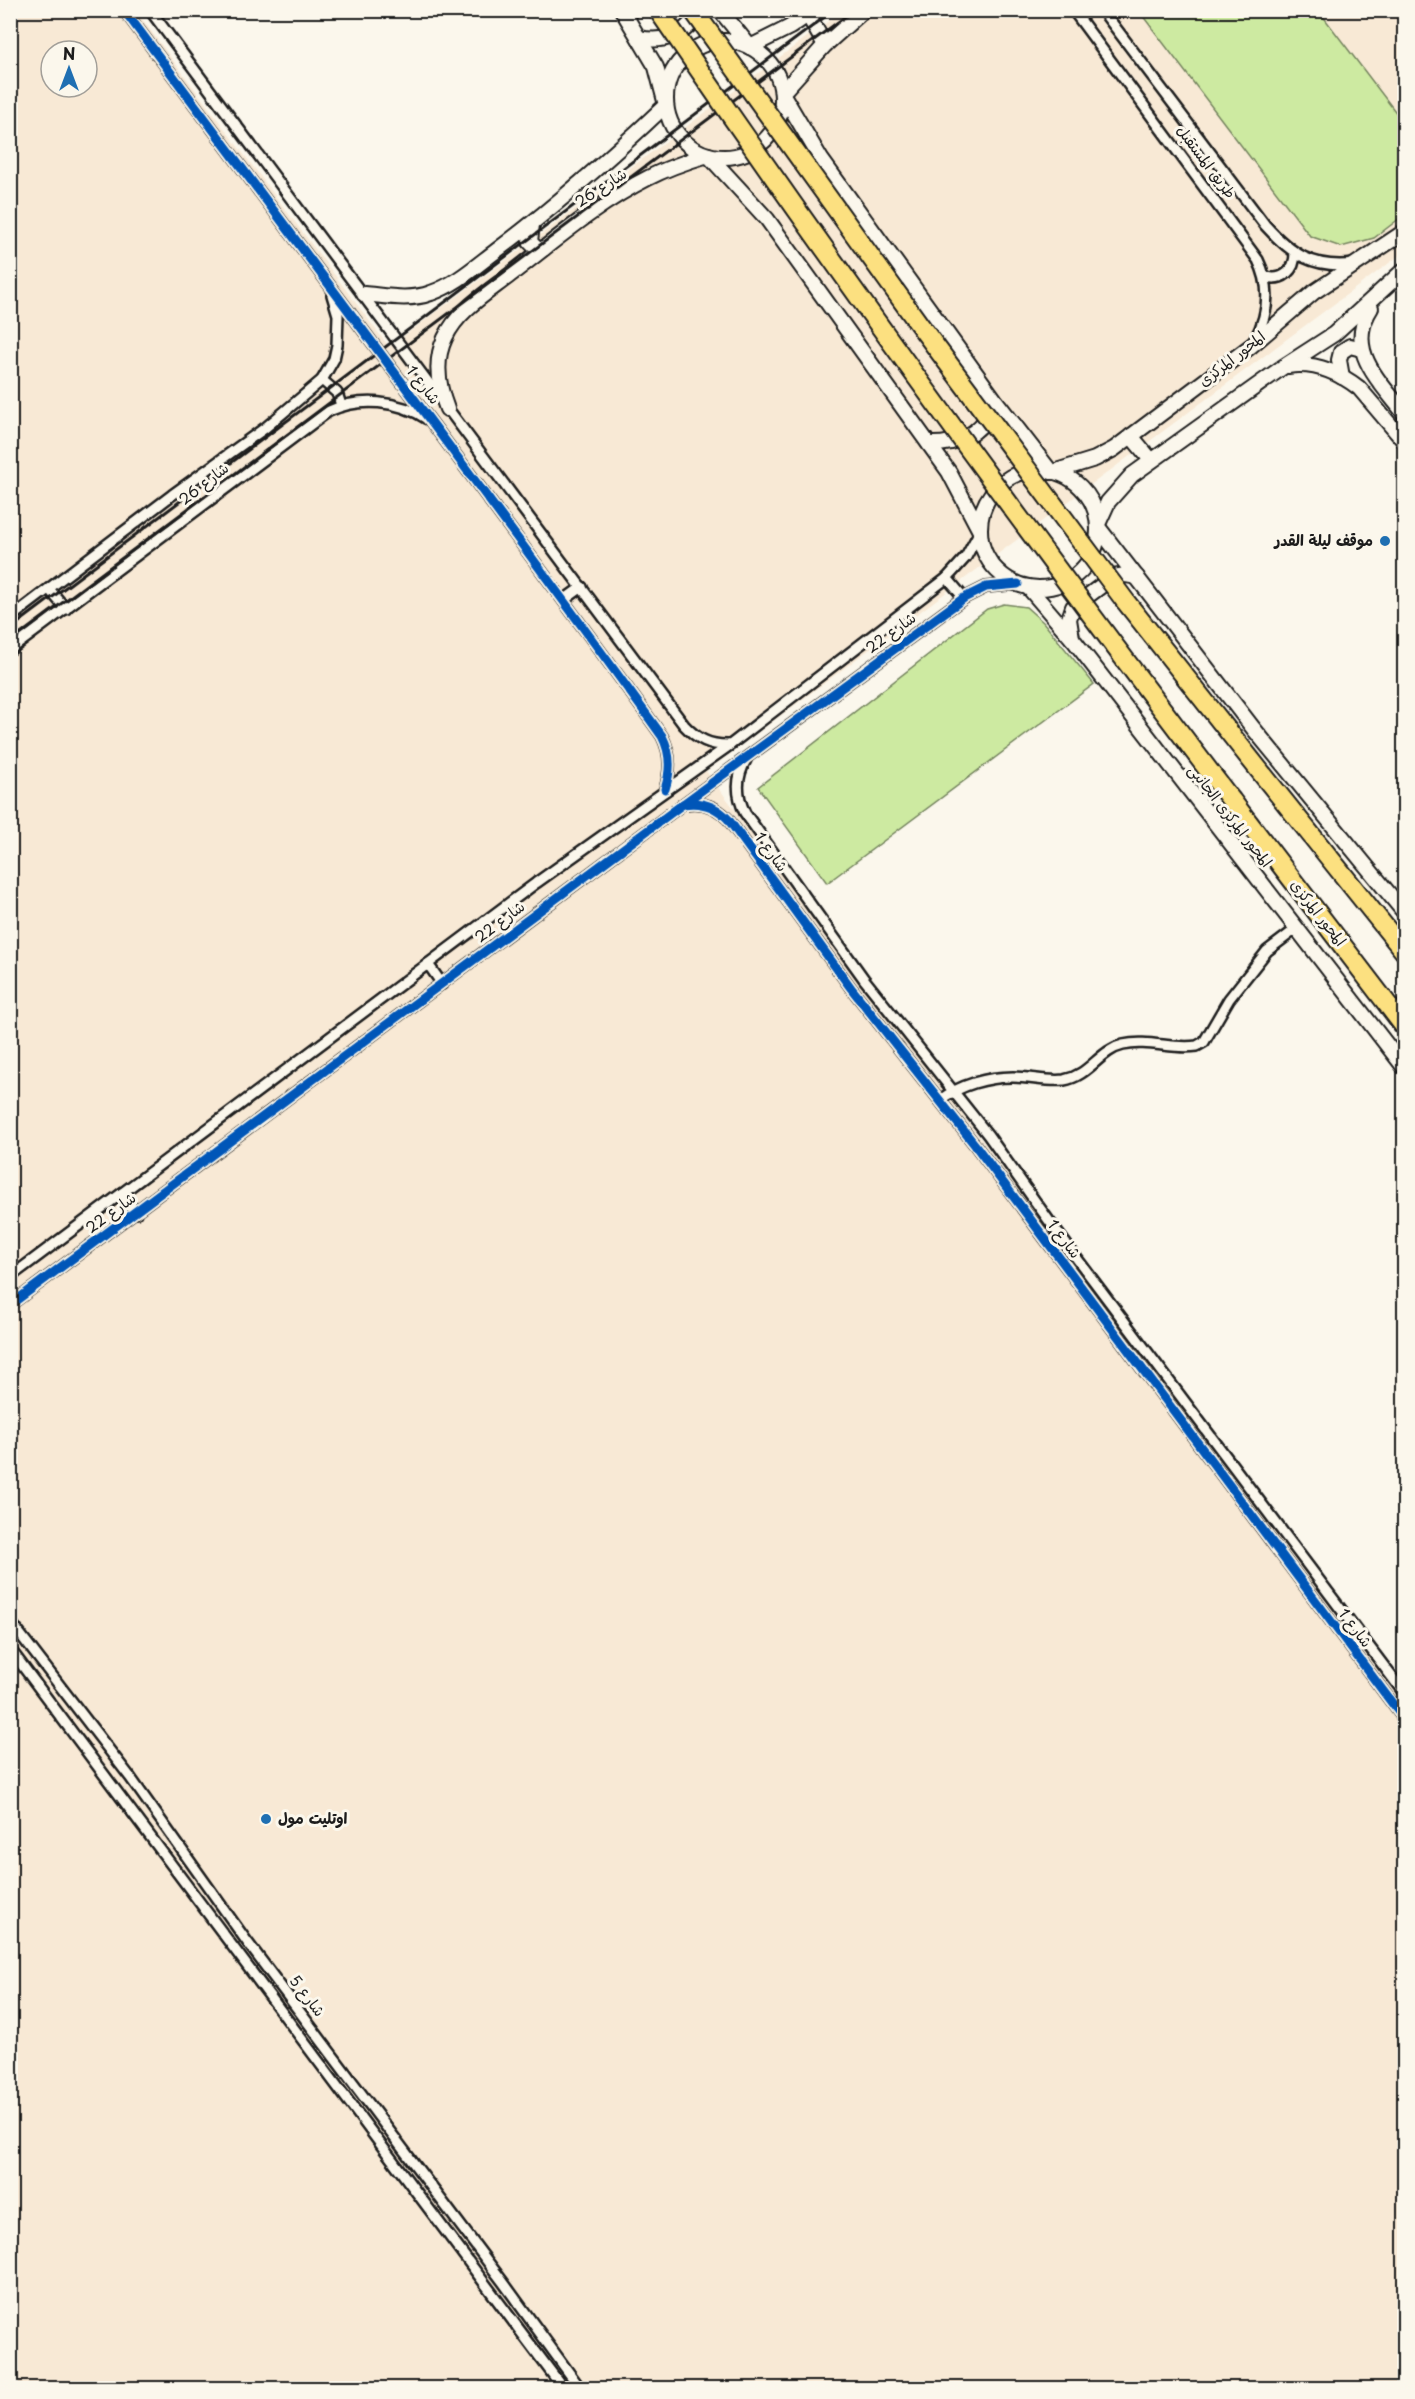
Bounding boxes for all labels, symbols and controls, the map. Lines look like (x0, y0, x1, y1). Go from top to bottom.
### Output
north arrow (39, 39, 99, 99)
text: N (63, 41, 75, 65)
street label: طريق المستقبل (1172, 119, 1243, 203)
street label: شارع 26 (570, 161, 631, 212)
street label: المحور المركزى (1193, 324, 1269, 391)
street label: شارع 1 (402, 360, 447, 409)
street label: شارع 26 (173, 456, 233, 510)
place label: موقف ليلة القدر (1273, 528, 1373, 551)
marker: موقف ليلة القدر (1378, 534, 1392, 548)
street label: شارع 22 (860, 606, 920, 658)
street label: المحور المركزى الجانبى (1184, 759, 1279, 871)
street label: شارع 1 (750, 827, 794, 876)
street label: المحور المركزى (1286, 874, 1353, 950)
street label: شارع 22 (469, 894, 529, 947)
street label: شارع 22 (80, 1186, 140, 1238)
street label: شارع 1 (1043, 1214, 1088, 1263)
street label: شارع 1 (1334, 1603, 1379, 1652)
place label: اوتليت مول (278, 1806, 348, 1829)
marker: اوتليت مول (259, 1812, 273, 1826)
street label: شارع 5 (285, 1969, 332, 2021)

